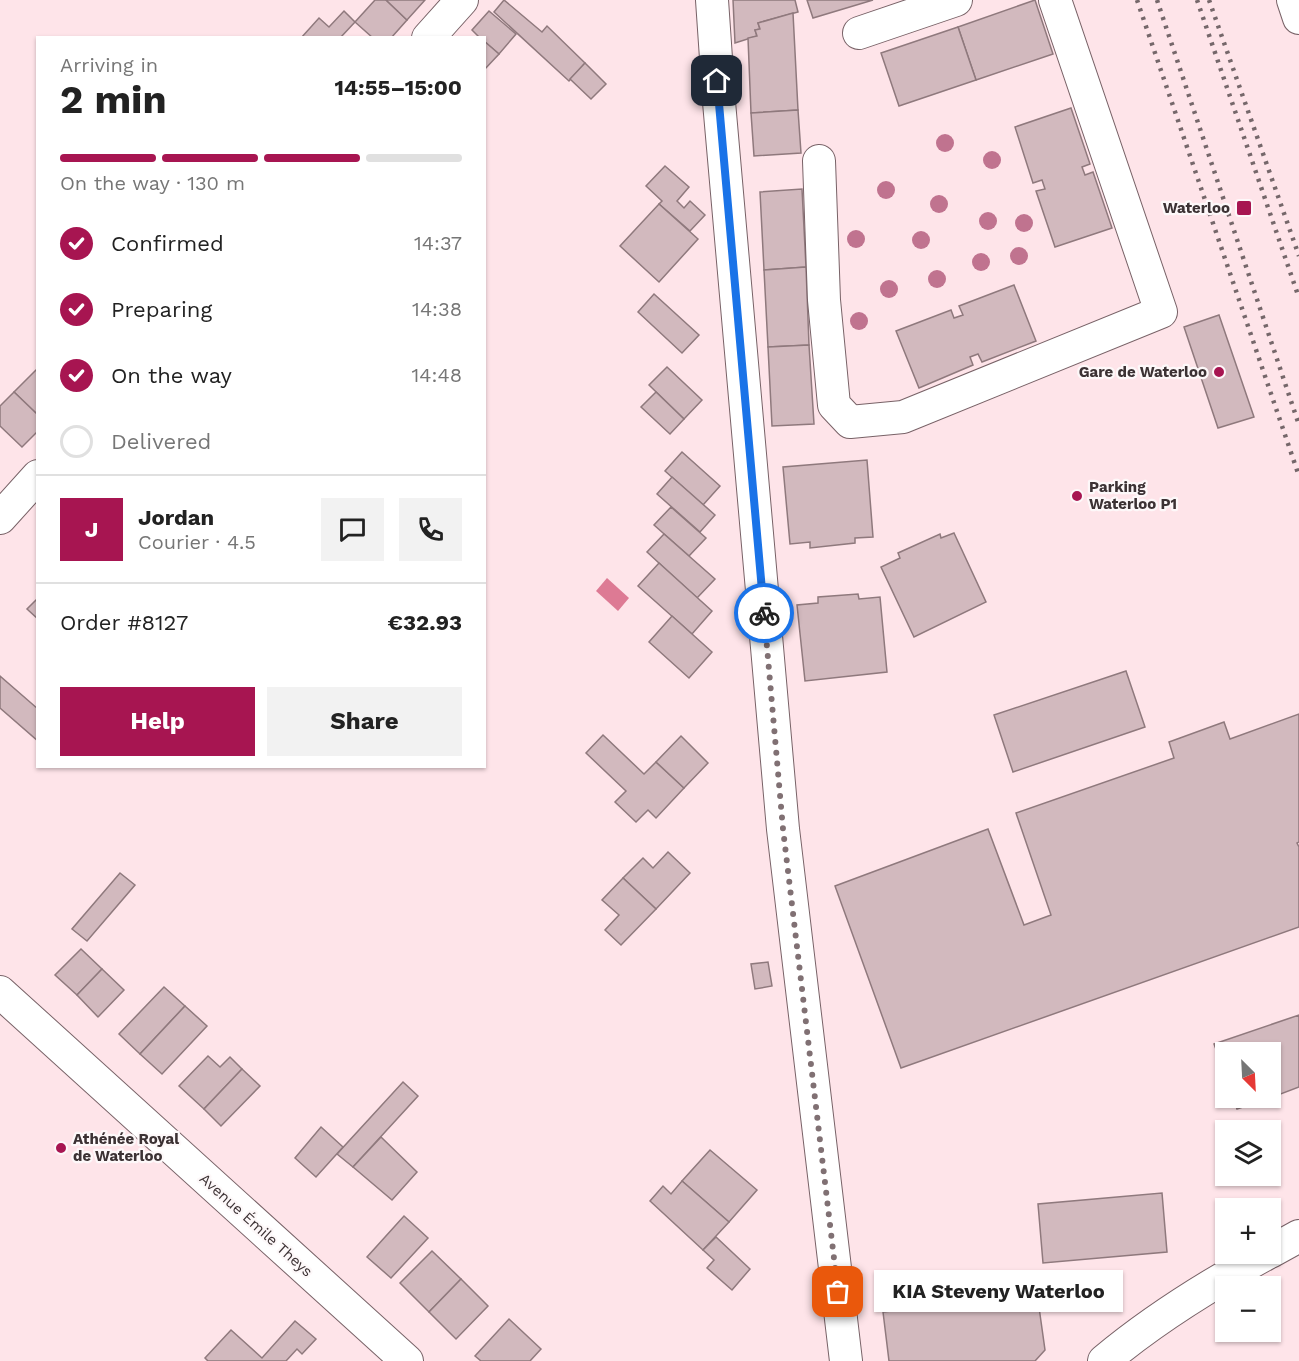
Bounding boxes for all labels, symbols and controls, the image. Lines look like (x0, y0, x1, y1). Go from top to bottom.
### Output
text: Arriving in (60, 53, 158, 77)
pin (691, 55, 742, 106)
icon: home (700, 64, 733, 97)
text: 14:55–15:00 (334, 75, 462, 100)
text: 2 min (60, 77, 167, 122)
text: On the way · 130 m (60, 171, 245, 195)
place label: Waterloo (1163, 199, 1230, 217)
marker: Waterloo (1235, 199, 1253, 217)
icon: check (60, 227, 93, 260)
text: Confirmed (111, 231, 224, 256)
text: 14:37 (414, 231, 462, 255)
icon: check (60, 293, 93, 326)
text: Preparing (111, 297, 212, 322)
text: 14:38 (412, 297, 462, 321)
icon: check (60, 359, 93, 392)
text: On the way (111, 363, 232, 388)
text: 14:48 (412, 363, 462, 387)
place label: Gare de Waterloo (1079, 363, 1207, 381)
marker: Gare de Waterloo (1212, 365, 1226, 379)
text: Delivered (111, 429, 211, 454)
place label: Parking Waterloo P1 (1089, 478, 1177, 513)
marker: Parking Waterloo P1 (1070, 489, 1084, 503)
button: chat (321, 498, 384, 561)
button: phone (399, 498, 462, 561)
text: Jordan (138, 505, 214, 530)
text: J (85, 517, 98, 542)
text: Courier · 4.5 (138, 530, 256, 554)
courier (734, 583, 794, 643)
icon: bike (748, 597, 781, 630)
text: Order #8127 (60, 610, 188, 635)
text: €32.93 (388, 610, 462, 635)
button: Help (60, 687, 255, 756)
button: Share (267, 687, 462, 756)
north arrow (1215, 1042, 1281, 1108)
map controls (1215, 1042, 1281, 1342)
button: layers (1215, 1120, 1281, 1186)
place label: Athénée Royal de Waterloo (73, 1130, 179, 1165)
marker: Athénée Royal de Waterloo (54, 1141, 68, 1155)
street label: Avenue Émile Theys (196, 1170, 316, 1281)
button: + (1215, 1198, 1281, 1264)
pin (812, 1266, 863, 1317)
callout: KIA Steveny Waterloo (874, 1271, 1123, 1313)
icon: bag (821, 1275, 854, 1308)
button: − (1215, 1276, 1281, 1342)
text: KIA Steveny Waterloo (892, 1279, 1105, 1303)

